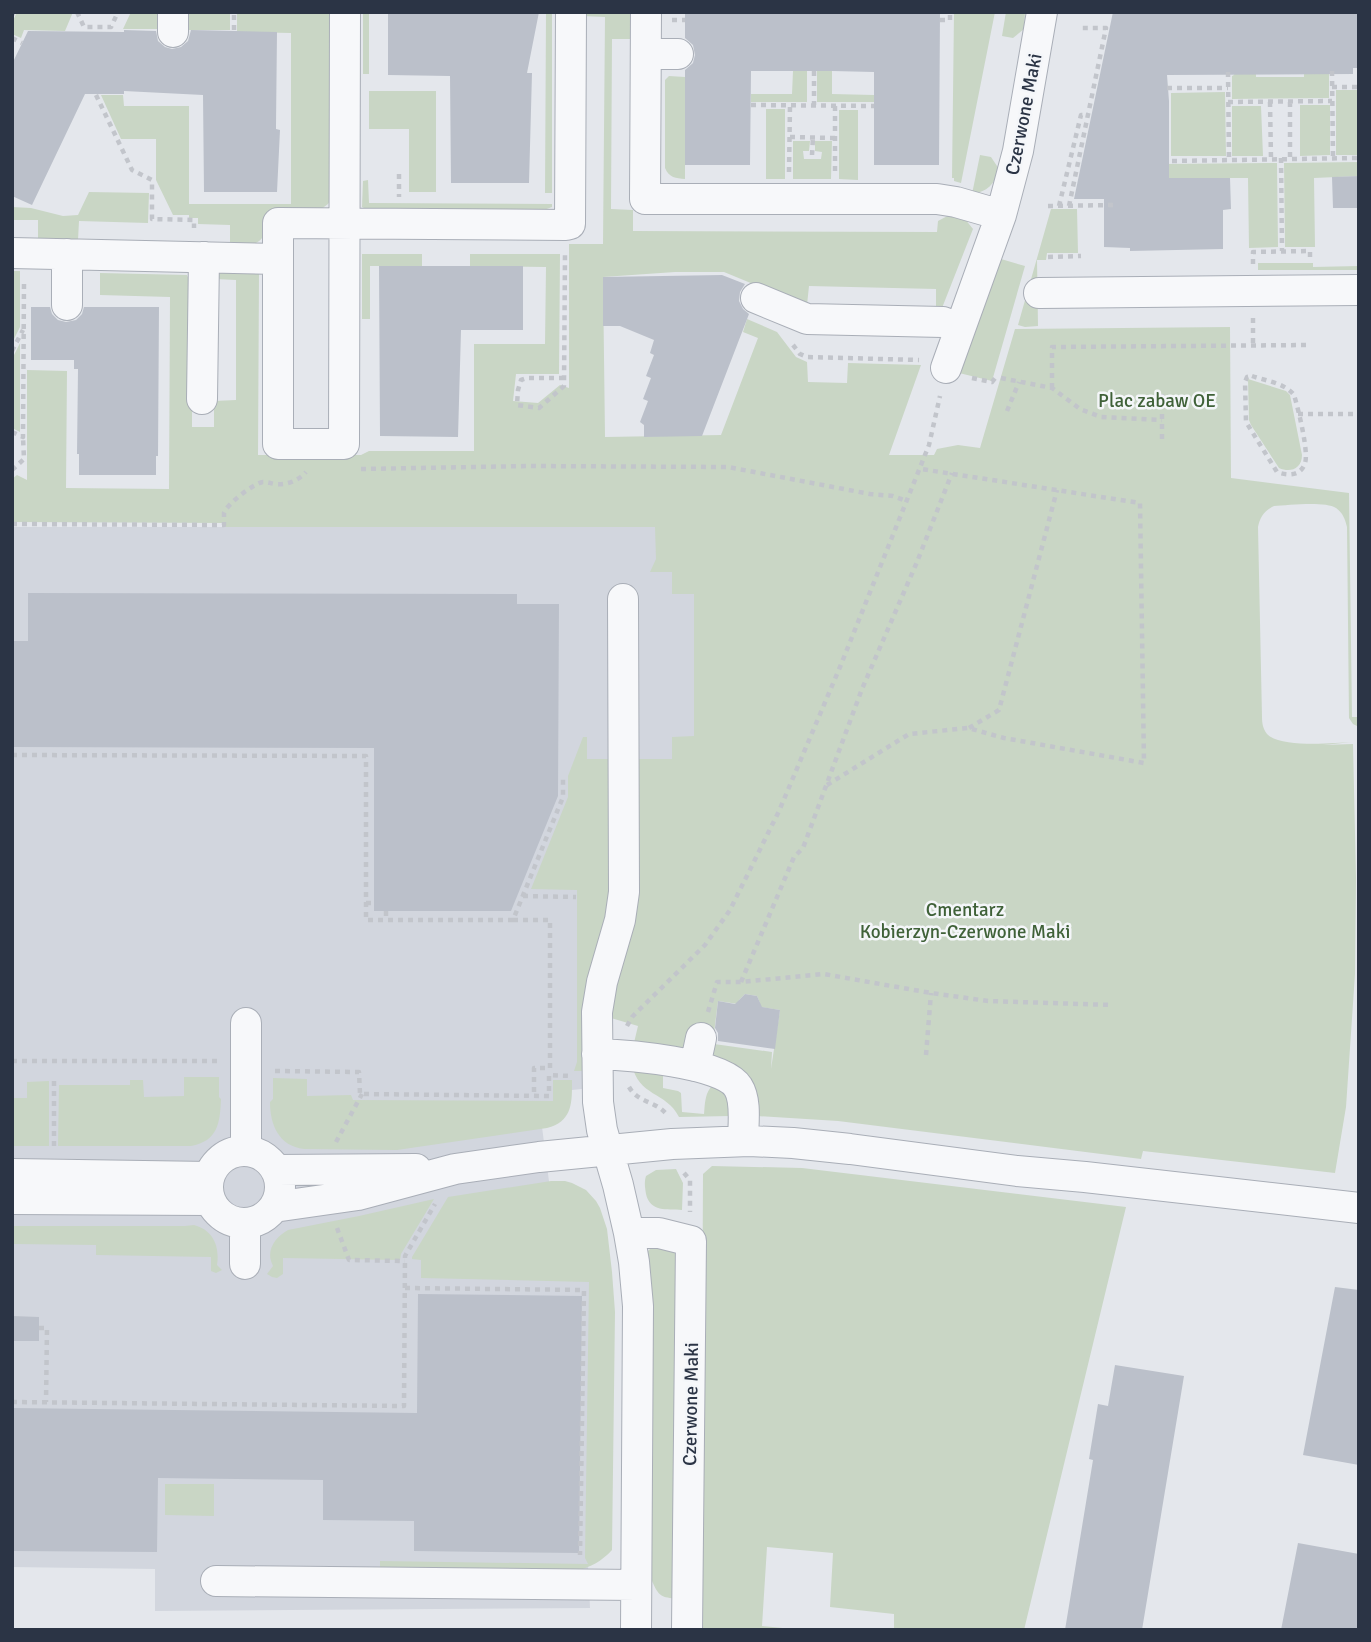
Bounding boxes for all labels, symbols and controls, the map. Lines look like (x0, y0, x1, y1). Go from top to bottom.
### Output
street label: Czerwone Maki (1000, 51, 1048, 177)
park label: Plac zabaw OE (1098, 389, 1216, 413)
park label: Cmentarz Kobierzyn-Czerwone Maki (860, 898, 1070, 944)
street label: Czerwone Maki (678, 1342, 704, 1466)

